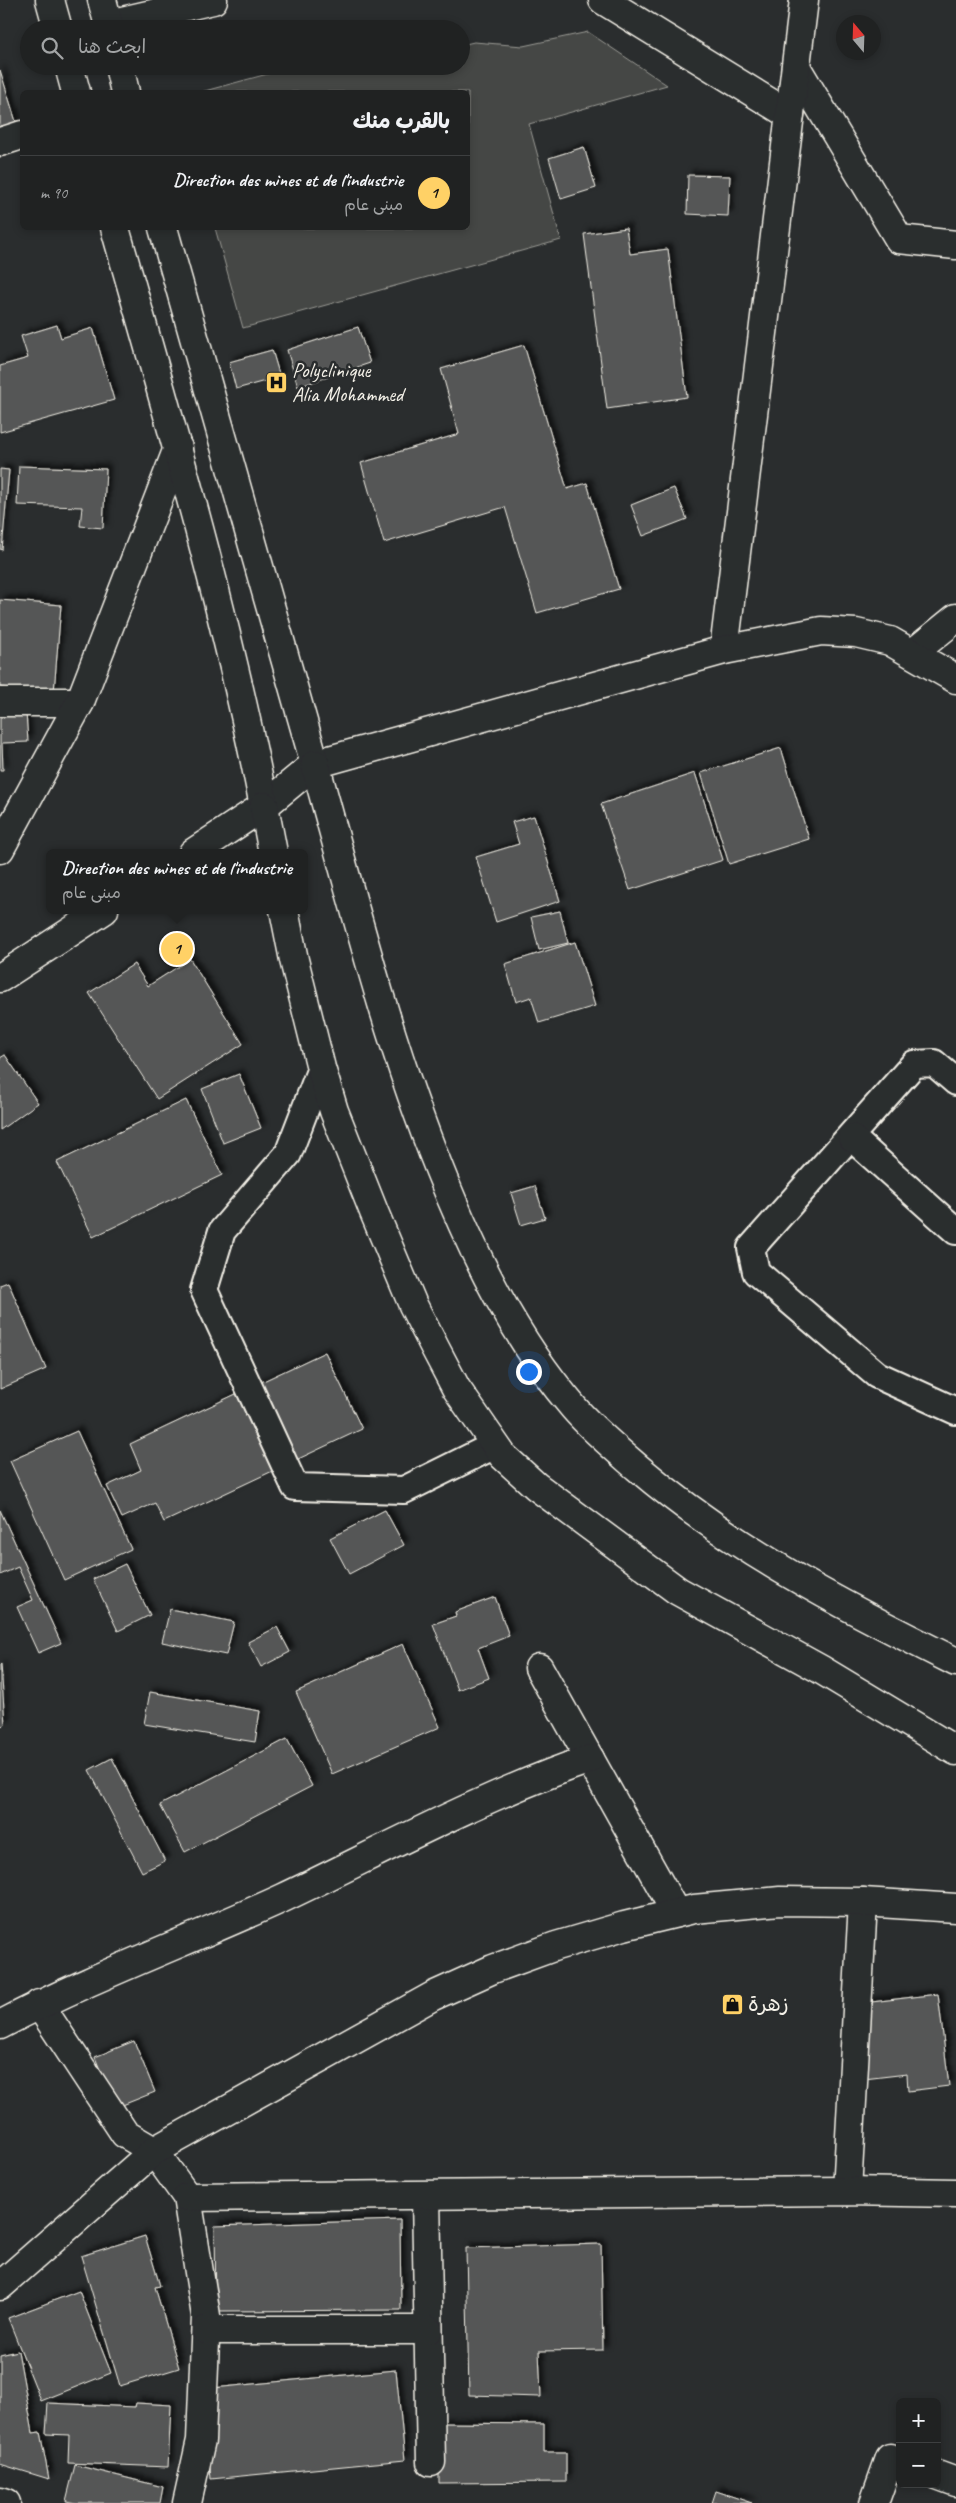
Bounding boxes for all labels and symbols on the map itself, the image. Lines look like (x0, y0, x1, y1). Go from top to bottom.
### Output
north arrow (836, 15, 881, 60)
place label: Polyclinique Alia Mohammed (292, 357, 407, 407)
hospital icon: Polyclinique Alia Mohammed (264, 370, 288, 394)
pin: 1 (161, 930, 193, 968)
your location (516, 1359, 542, 1385)
place label: زهرة (748, 1991, 789, 2017)
shop icon: زهرة (720, 1992, 744, 2016)

